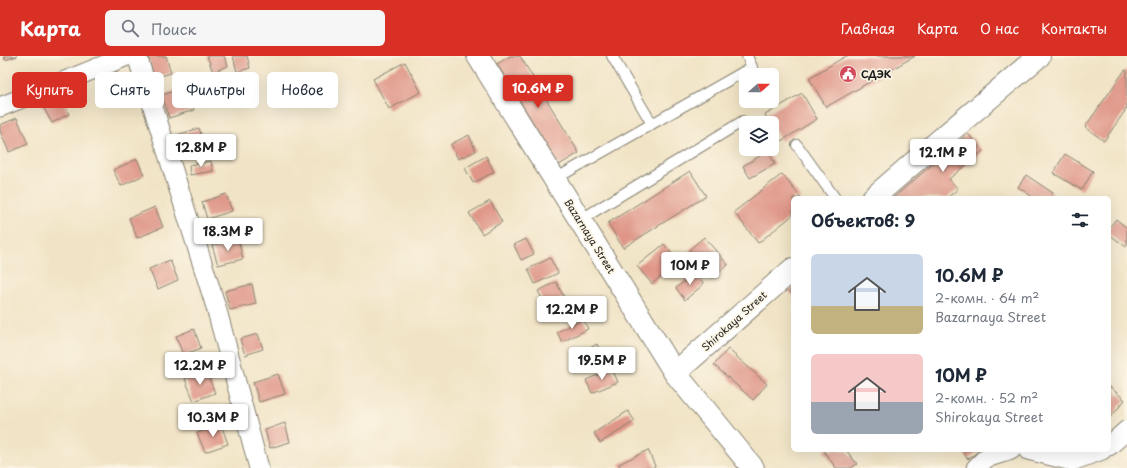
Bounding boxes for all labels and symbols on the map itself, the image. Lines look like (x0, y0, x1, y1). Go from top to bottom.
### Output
public building icon: СДЭК (838, 64, 858, 84)
place label: СДЭК (861, 66, 892, 81)
north arrow (739, 68, 779, 108)
pin: 10.6M ₽ (501, 75, 575, 109)
pin: 12.8M ₽ (164, 134, 238, 168)
pin: 12.1M ₽ (906, 139, 980, 173)
street label: Bazarnaya Street (561, 196, 619, 276)
pin: 18.3M ₽ (191, 218, 265, 252)
pin: 10M ₽ (662, 252, 718, 286)
street label: Shirokaya Street (698, 287, 770, 355)
pin: 12.2M ₽ (535, 296, 609, 330)
pin: 19.5M ₽ (565, 347, 639, 381)
pin: 12.2M ₽ (163, 352, 237, 386)
pin: 10.3M ₽ (176, 404, 250, 438)

